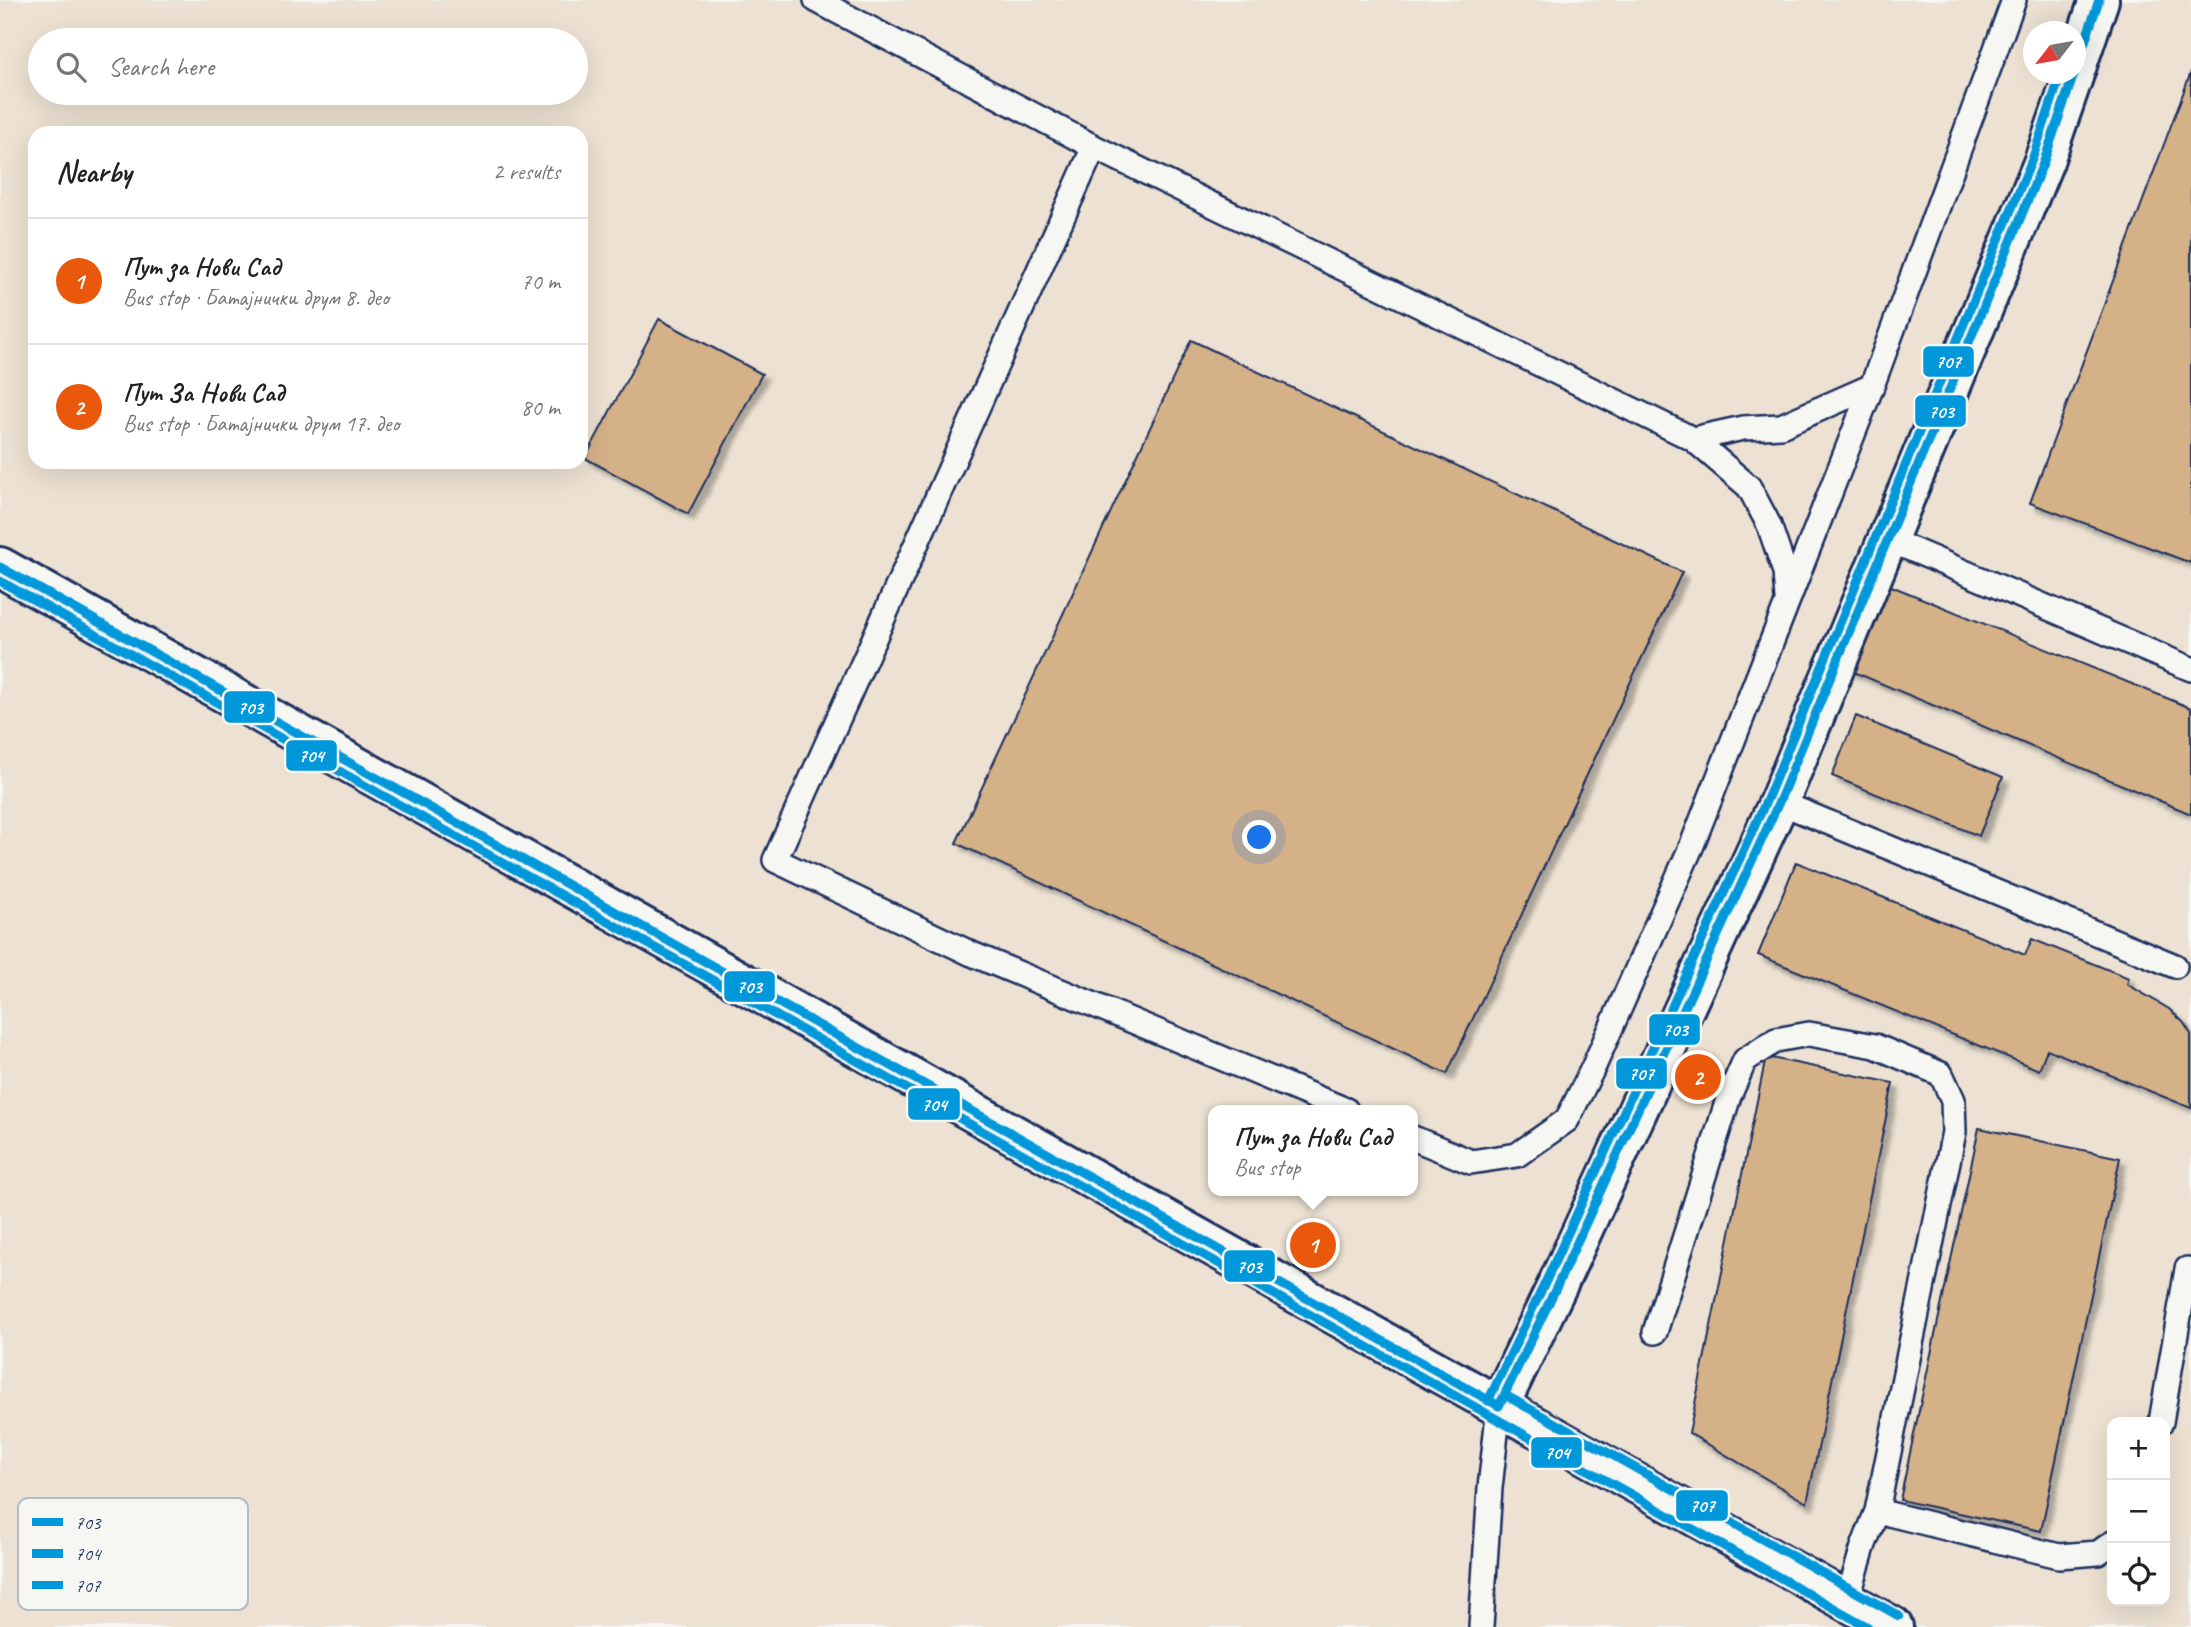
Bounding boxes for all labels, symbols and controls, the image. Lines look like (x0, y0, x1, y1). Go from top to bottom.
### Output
north arrow (2023, 21, 2086, 84)
search box (28, 28, 588, 105)
icon: search (52, 48, 90, 86)
text: Search here (108, 50, 214, 83)
text: Nearby (56, 153, 132, 191)
text: 2 results (493, 157, 560, 186)
text: Пут за Нови Сад (123, 250, 280, 283)
text: 1 (74, 267, 84, 296)
text: 70 m (521, 267, 560, 296)
text: Bus stop · Батајнички друм 8. део (123, 283, 389, 312)
line badge: 707 (1922, 345, 1975, 378)
text: 707 (1935, 350, 1963, 374)
text: Пут За Нови Сад (123, 376, 284, 409)
text: 2 (74, 393, 84, 422)
text: 80 m (521, 393, 560, 422)
line badge: 703 (1914, 394, 1967, 428)
text: 703 (1928, 400, 1956, 424)
text: Bus stop · Батајнички друм 17. део (123, 409, 399, 438)
line badge: 703 (223, 690, 276, 724)
text: 703 (237, 696, 265, 720)
line badge: 704 (285, 739, 338, 772)
text: 704 (298, 744, 326, 768)
your location (1242, 820, 1276, 854)
line badge: 703 (723, 970, 776, 1003)
text: 703 (736, 975, 764, 999)
line badge: 703 (1648, 1013, 1701, 1046)
text: 703 (1662, 1018, 1690, 1042)
pin: 2 (1675, 1051, 1721, 1103)
line badge: 707 (1615, 1057, 1668, 1090)
text: 707 (1628, 1062, 1656, 1086)
line badge: 704 (907, 1087, 961, 1121)
text: 704 (921, 1093, 949, 1117)
popup (1208, 1105, 1418, 1196)
text: Пут за Нови Сад (1234, 1120, 1392, 1153)
text: Bus stop (1234, 1153, 1300, 1182)
pin: 1 (1290, 1219, 1336, 1271)
line badge: 703 (1223, 1249, 1276, 1283)
text: 703 (1236, 1255, 1264, 1279)
map controls (2107, 1417, 2170, 1606)
button: + (2107, 1417, 2170, 1480)
line badge: 704 (1530, 1436, 1583, 1469)
text: 704 (1544, 1441, 1572, 1465)
button: − (2107, 1480, 2170, 1543)
line badge: 707 (1675, 1489, 1729, 1522)
text: 707 (1689, 1494, 1717, 1518)
legend (18, 1498, 248, 1610)
text: 703 (75, 1511, 102, 1535)
text: 704 (75, 1542, 103, 1566)
button: locate (2107, 1543, 2170, 1606)
text: 707 (75, 1574, 102, 1598)

